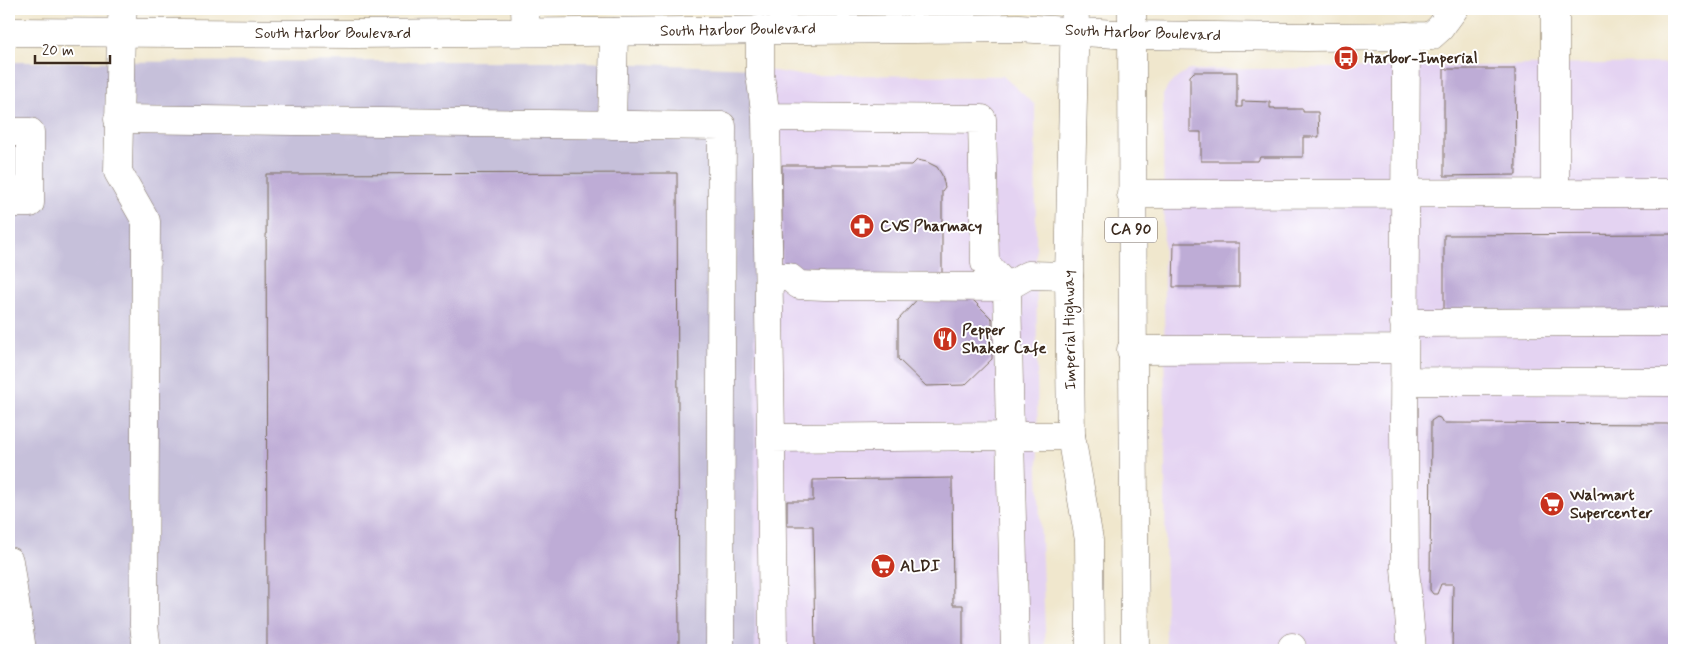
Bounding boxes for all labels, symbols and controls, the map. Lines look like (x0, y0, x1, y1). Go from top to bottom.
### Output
street label: South Harbor Boulevard (660, 18, 816, 42)
street label: South Harbor Boulevard (1065, 20, 1221, 46)
street label: South Harbor Boulevard (255, 23, 411, 44)
scale bar (35, 32, 110, 64)
text: 20 m (42, 41, 74, 61)
bus stop icon: Harbor-Imperial (1333, 45, 1359, 71)
place label: Harbor-Imperial (1364, 48, 1478, 69)
pharmacy icon: CVS Pharmacy (849, 213, 875, 239)
place label: CVS Pharmacy (880, 216, 982, 237)
road number: CA 90 (1105, 218, 1157, 242)
street label: Imperial Highway (1058, 270, 1083, 390)
place label: Pepper Shaker Cafe (962, 320, 1046, 359)
restaurant icon: Pepper Shaker Cafe (932, 326, 958, 352)
place label: Walmart Supercenter (1569, 485, 1653, 524)
supermarket icon: Walmart Supercenter (1539, 491, 1565, 517)
supermarket icon: ALDI (870, 553, 896, 579)
place label: ALDI (900, 556, 941, 577)

